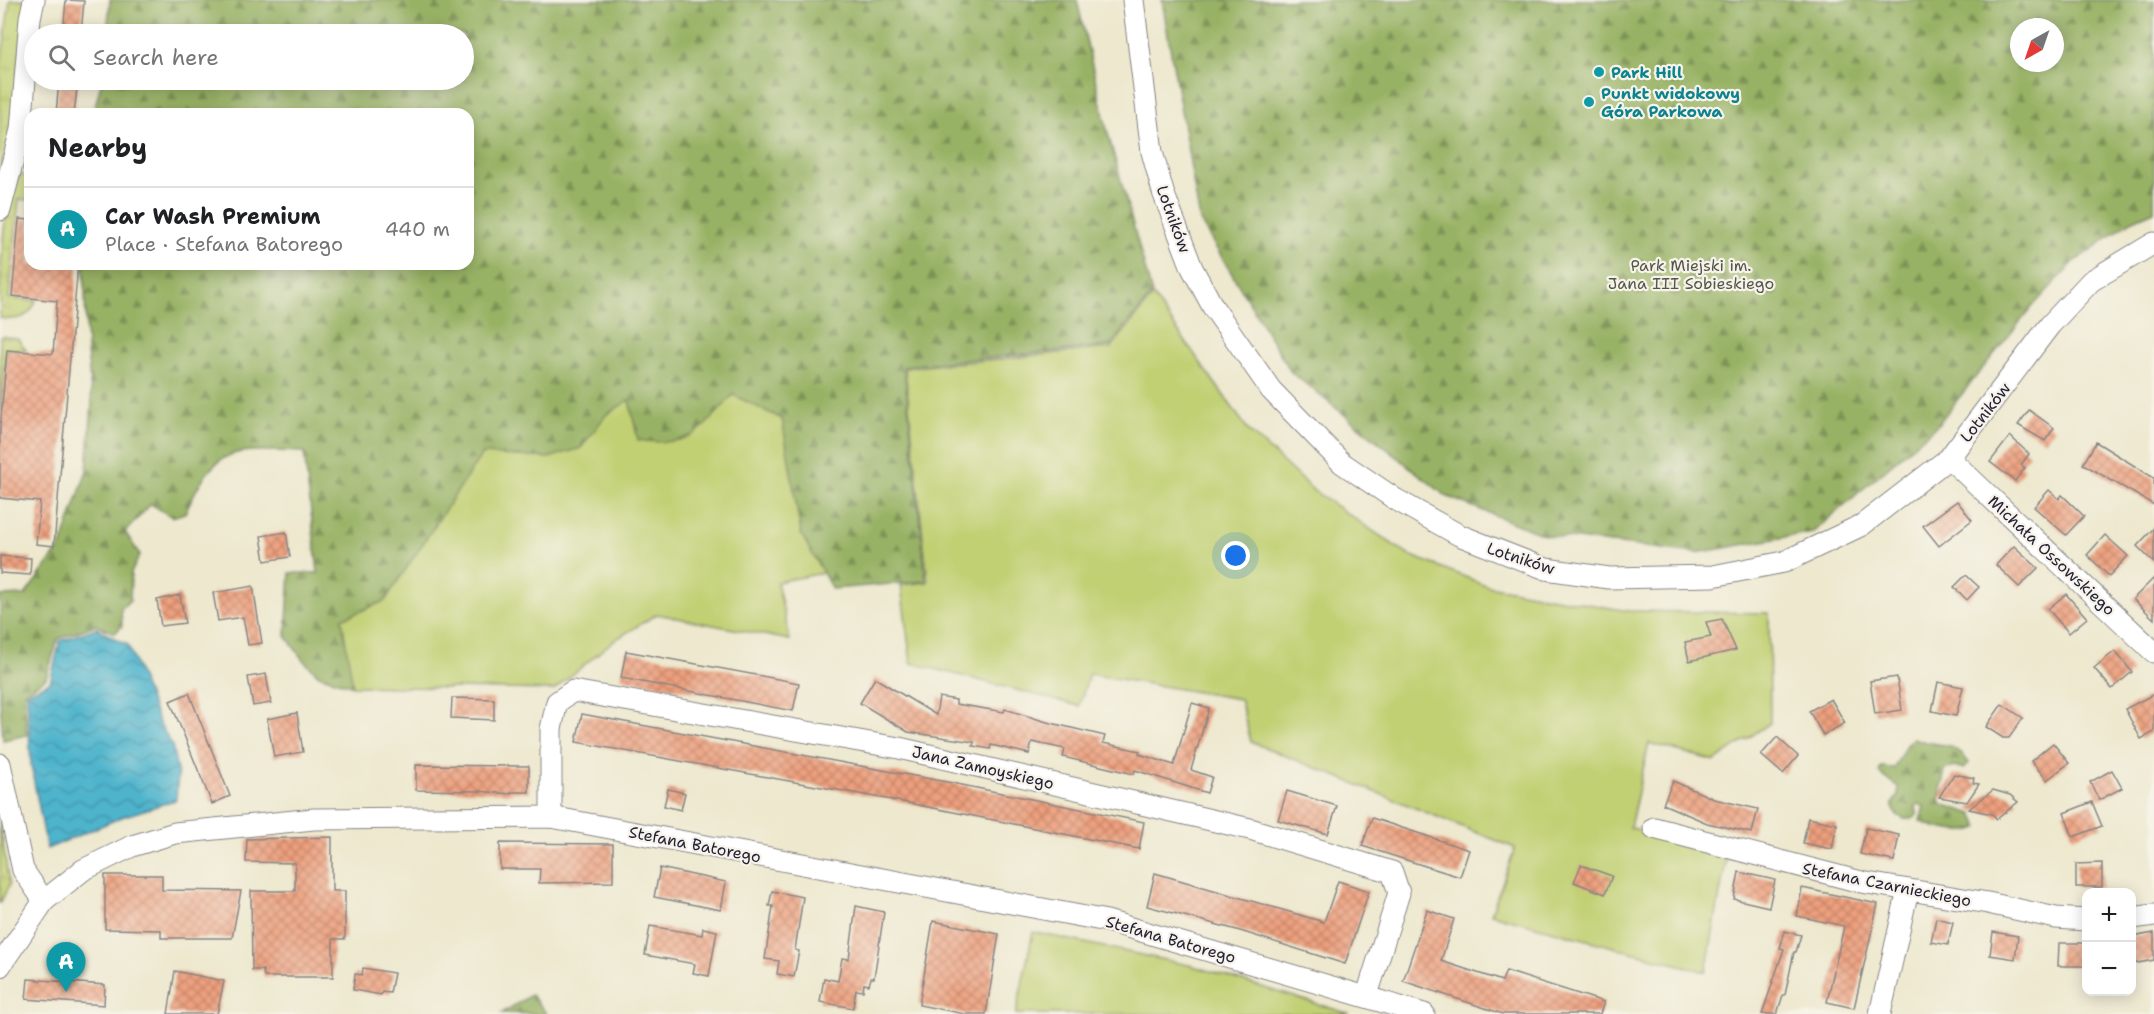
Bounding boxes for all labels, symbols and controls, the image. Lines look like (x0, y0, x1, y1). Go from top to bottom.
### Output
north arrow (2010, 18, 2064, 72)
search box (24, 24, 474, 90)
icon: search (45, 41, 78, 74)
text: Search here (93, 43, 219, 72)
place label: Park Hill (1611, 62, 1683, 83)
marker: Park Hill (1592, 65, 1606, 79)
place label: Punkt widokowy Góra Parkowa (1601, 83, 1740, 122)
marker: Punkt widokowy Góra Parkowa (1582, 95, 1596, 109)
text: Nearby (48, 130, 147, 165)
street label: Lotników (1152, 182, 1195, 256)
text: Car Wash Premium (105, 202, 321, 231)
text: A (60, 216, 75, 242)
text: 440 m (385, 216, 450, 242)
text: Place · Stefana Batorego (105, 231, 343, 257)
park label: Park Miejski im. Jana III Sobieskiego (1608, 255, 1774, 294)
street label: Lotników (1955, 378, 2015, 447)
street label: Michała Ossowskiego (1984, 491, 2120, 620)
street label: Lotników (1484, 538, 1558, 579)
your location (1221, 541, 1250, 570)
street label: Jana Zamoyskiego (910, 741, 1056, 794)
street label: Stefana Batorego (627, 821, 763, 868)
street label: Stefana Czarnieckiego (1801, 858, 1973, 911)
map controls (2082, 888, 2136, 996)
button: + (2082, 888, 2136, 942)
street label: Stefana Batorego (1103, 911, 1238, 968)
pin: A (46, 942, 86, 992)
button: − (2082, 942, 2136, 996)

